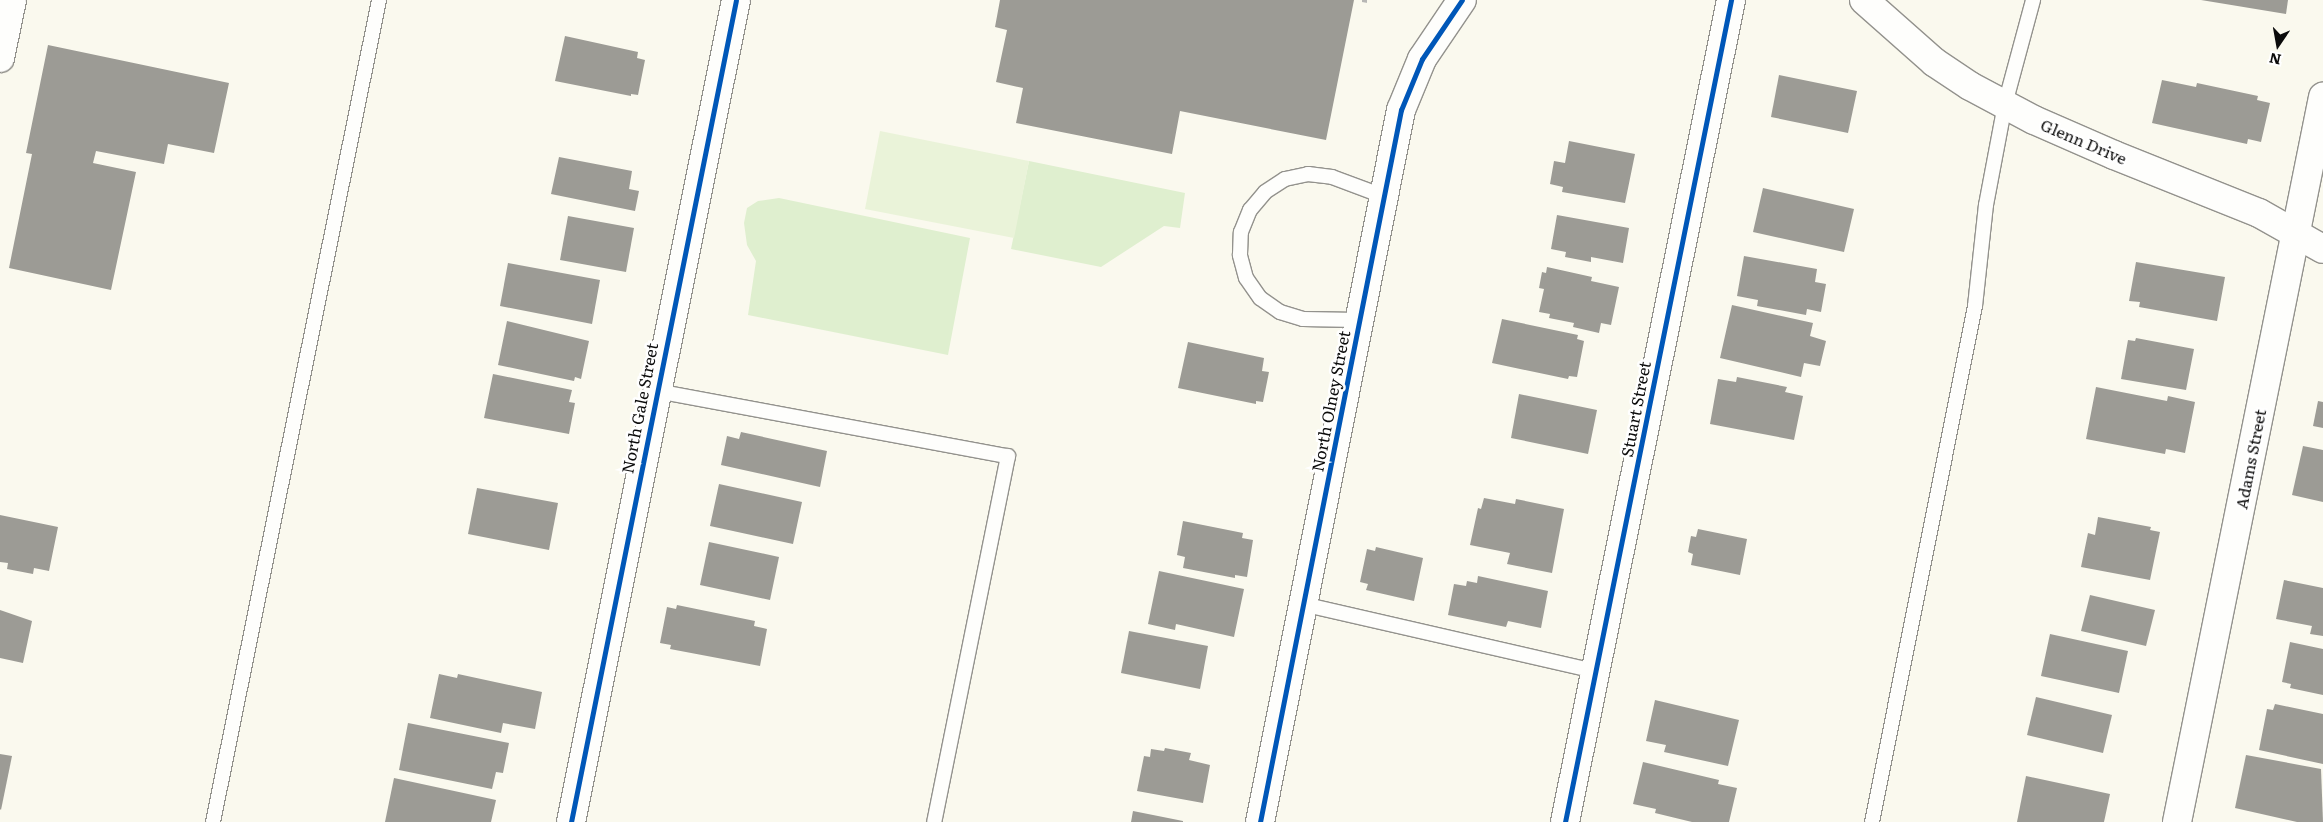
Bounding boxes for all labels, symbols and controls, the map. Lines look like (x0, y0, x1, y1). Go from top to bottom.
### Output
north arrow (2253, 20, 2303, 70)
text: N (2267, 49, 2283, 71)
street label: Glenn Drive (2038, 114, 2130, 168)
street label: North Olney Street (1307, 329, 1353, 473)
street label: North Gale Street (617, 341, 661, 475)
street label: Stuart Street (1616, 359, 1654, 459)
street label: Adams Street (2231, 407, 2269, 511)

